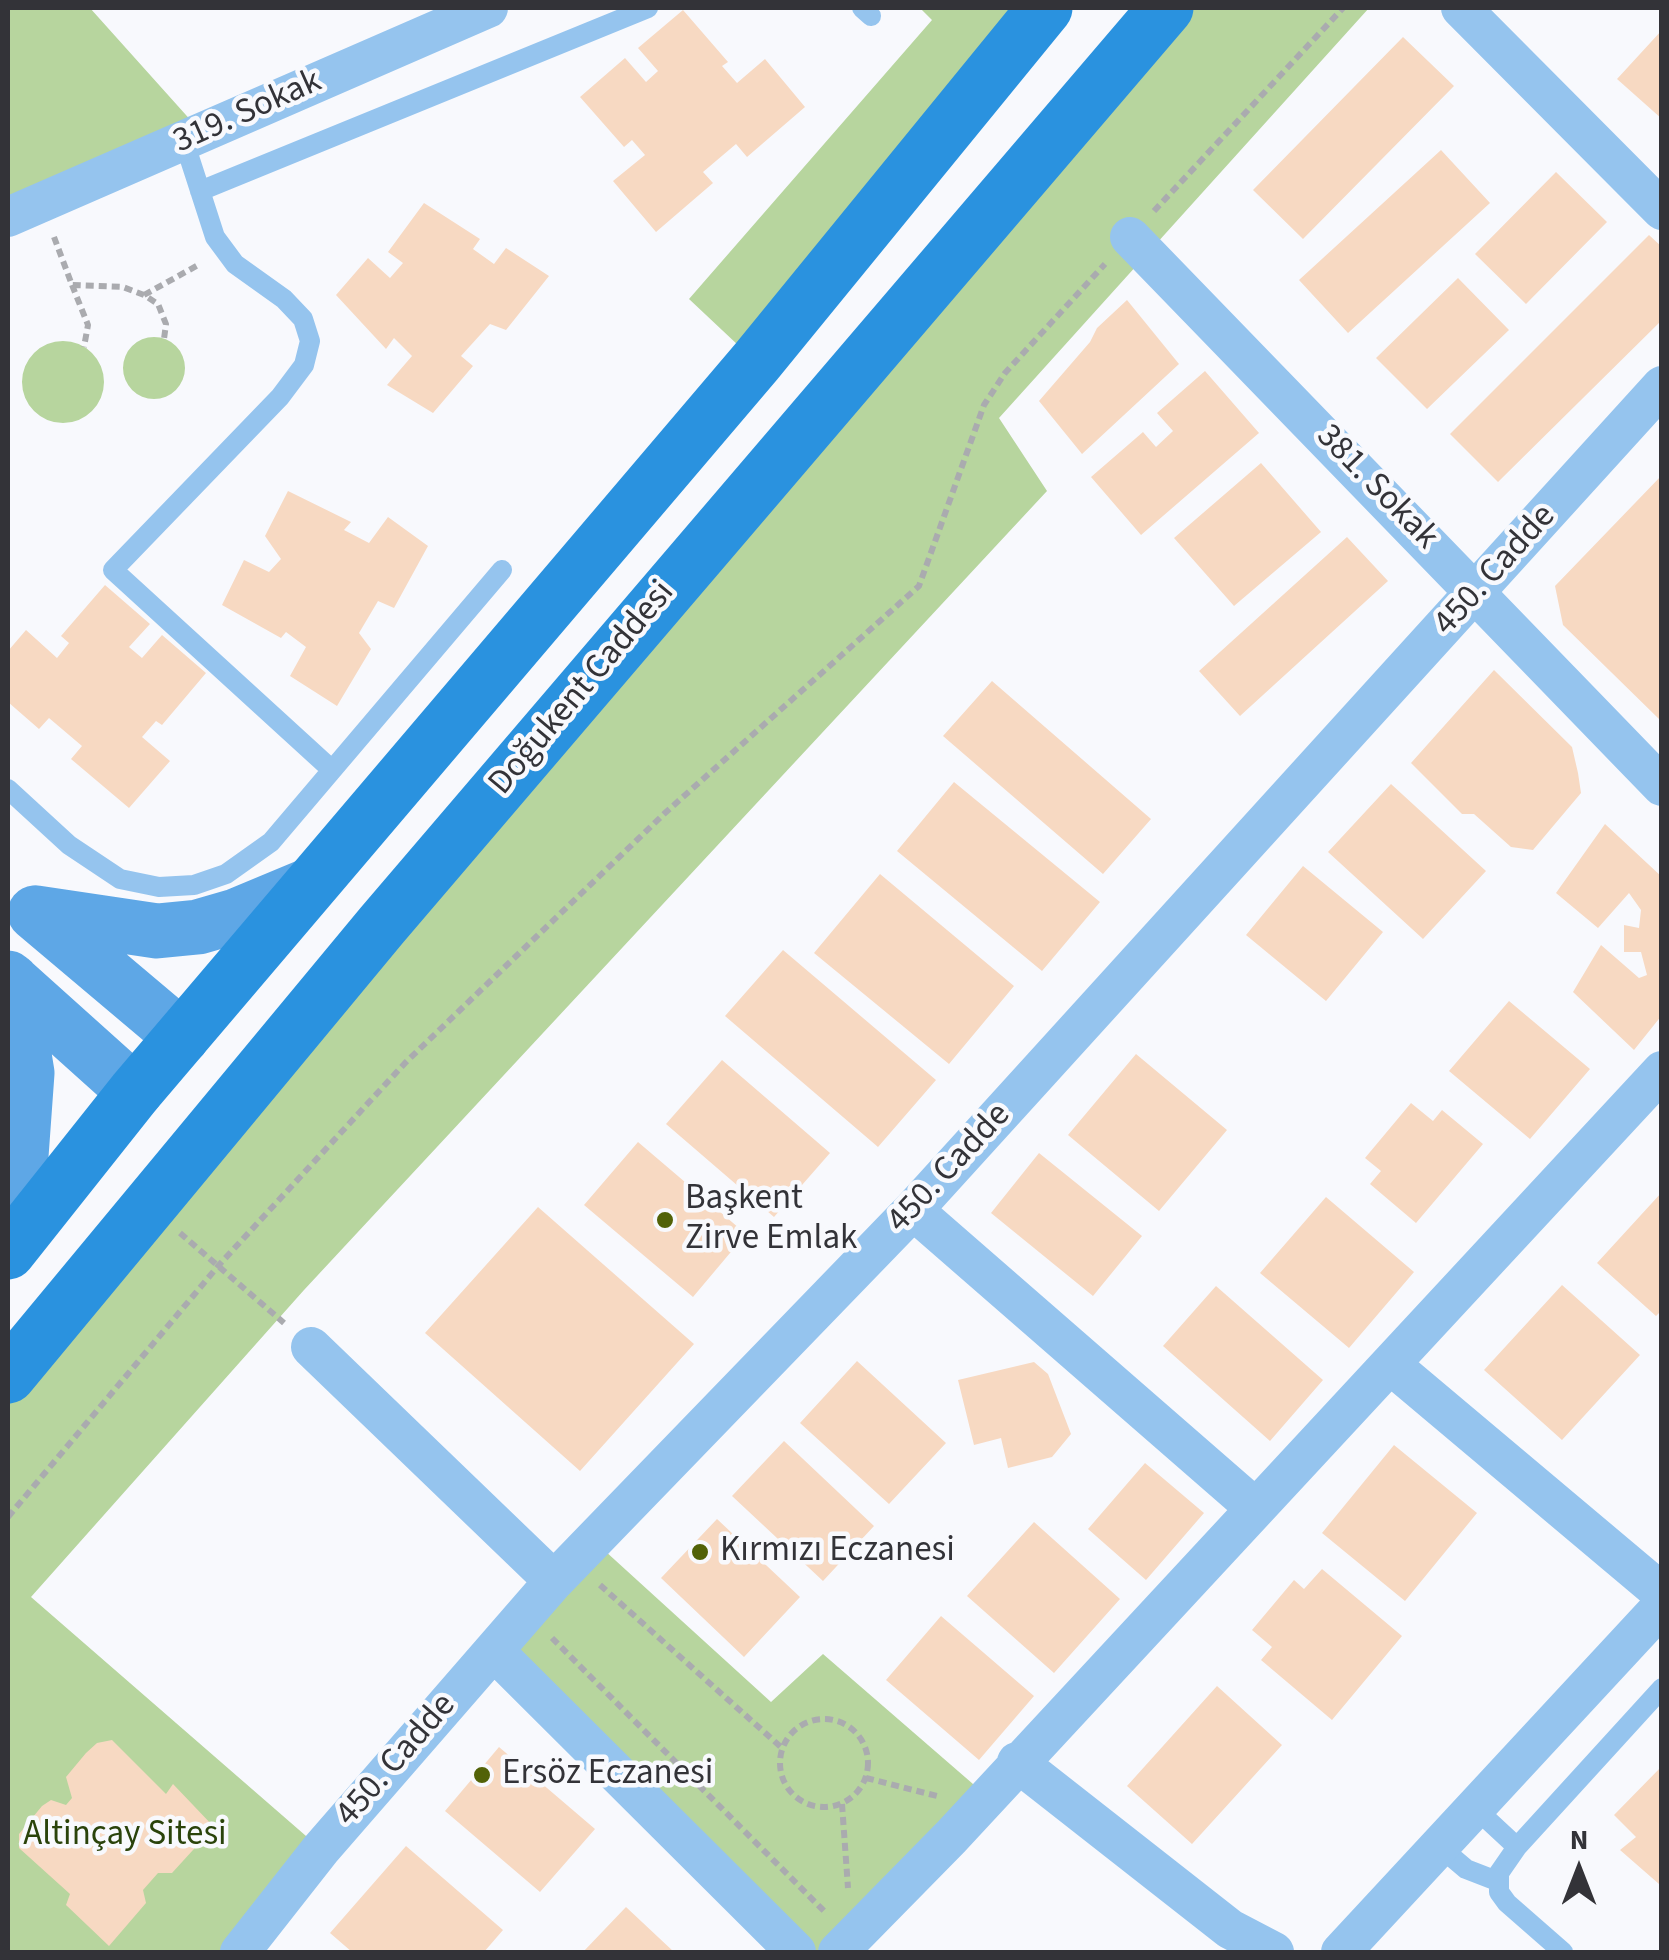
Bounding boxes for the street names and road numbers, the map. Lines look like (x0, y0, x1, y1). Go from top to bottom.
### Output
street label: 319. Sokak (168, 62, 328, 164)
street label: 381. Sokak (1306, 417, 1446, 559)
street label: 450. Cadde (1426, 497, 1566, 645)
street label: Doğukent Caddesi (481, 573, 685, 805)
street label: 450. Cadde (879, 1096, 1021, 1242)
street label: 450. Cadde (328, 1686, 466, 1836)

